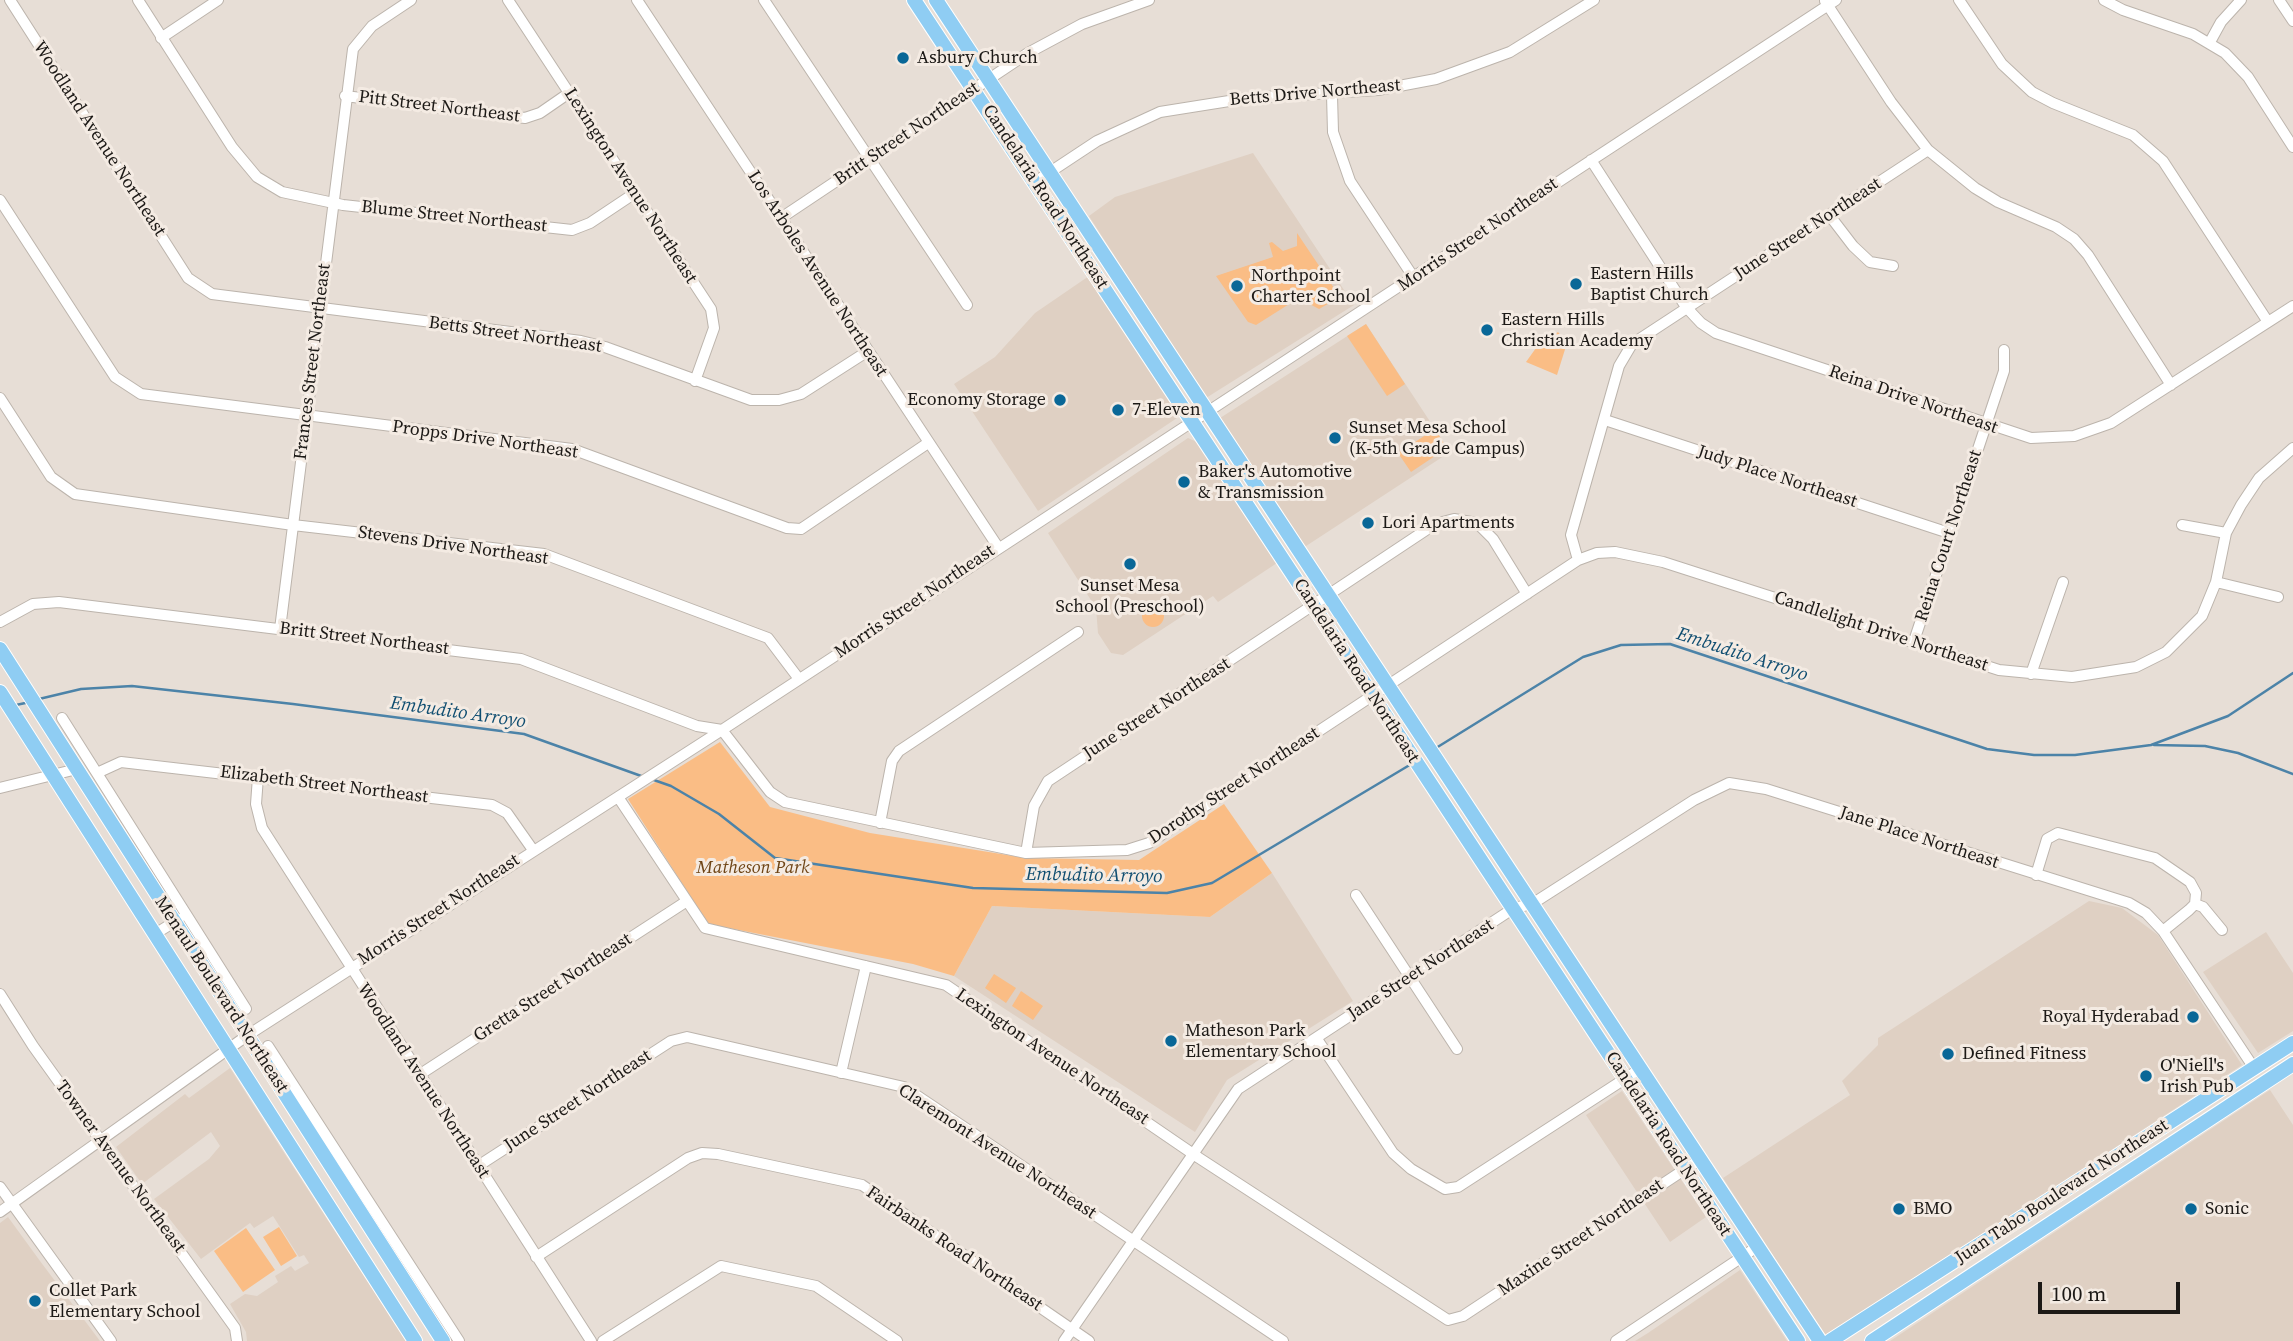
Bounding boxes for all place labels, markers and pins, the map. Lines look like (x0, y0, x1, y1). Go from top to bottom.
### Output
place label: Asbury Church (917, 47, 1038, 69)
marker: Asbury Church (895, 50, 911, 66)
place label: Eastern Hills Baptist Church (1590, 263, 1709, 306)
place label: Northpoint Charter School (1251, 265, 1371, 308)
marker: Eastern Hills Baptist Church (1568, 276, 1584, 292)
marker: Northpoint Charter School (1229, 278, 1245, 294)
place label: Eastern Hills Christian Academy (1501, 309, 1653, 352)
marker: Eastern Hills Christian Academy (1479, 322, 1495, 338)
place label: Economy Storage (907, 389, 1046, 411)
marker: Economy Storage (1052, 392, 1068, 408)
place label: 7-Eleven (1132, 399, 1201, 421)
marker: 7-Eleven (1110, 402, 1126, 418)
place label: Sunset Mesa School (K-5th Grade Campus) (1349, 417, 1525, 460)
marker: Sunset Mesa School (K-5th Grade Campus) (1327, 430, 1343, 446)
place label: Baker's Automotive & Transmission (1198, 461, 1352, 504)
marker: Baker's Automotive & Transmission (1176, 474, 1192, 490)
place label: Lori Apartments (1382, 512, 1514, 534)
marker: Lori Apartments (1360, 515, 1376, 531)
marker: Sunset Mesa School (Preschool) (1122, 556, 1138, 572)
place label: Sunset Mesa School (Preschool) (1055, 575, 1205, 618)
place label: Royal Hyderabad (2042, 1006, 2179, 1028)
marker: Royal Hyderabad (2185, 1009, 2201, 1025)
place label: Matheson Park Elementary School (1185, 1020, 1336, 1062)
marker: Matheson Park Elementary School (1163, 1033, 1179, 1049)
place label: Defined Fitness (1962, 1043, 2086, 1065)
marker: Defined Fitness (1940, 1046, 1956, 1062)
place label: O'Niell's Irish Pub (2160, 1055, 2234, 1098)
marker: O'Niell's Irish Pub (2138, 1068, 2154, 1084)
place label: BMO (1913, 1198, 1952, 1220)
place label: Sonic (2205, 1198, 2249, 1220)
marker: BMO (1891, 1201, 1907, 1217)
marker: Sonic (2183, 1201, 2199, 1217)
place label: Collet Park Elementary School (49, 1280, 200, 1322)
marker: Collet Park Elementary School (27, 1293, 43, 1309)

